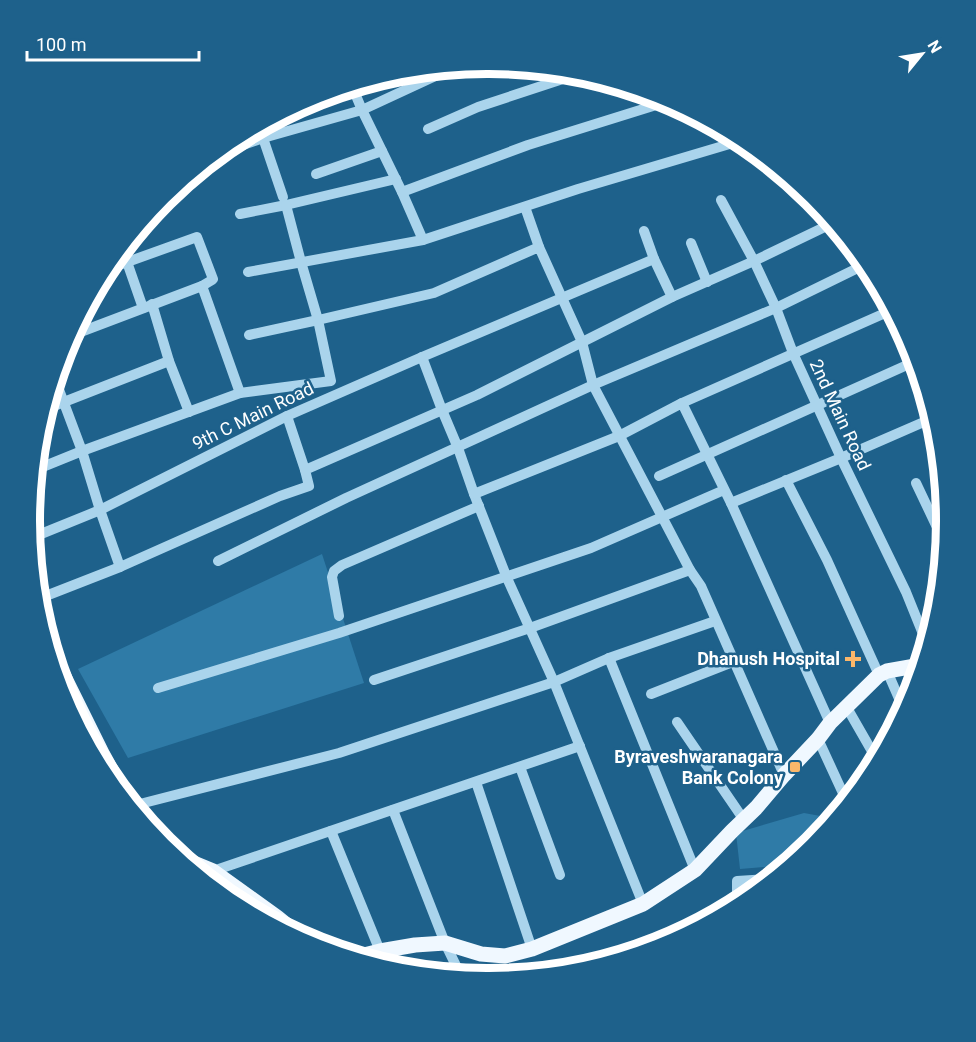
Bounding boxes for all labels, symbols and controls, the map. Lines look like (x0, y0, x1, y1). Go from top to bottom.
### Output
scale bar (27, 24, 200, 62)
north arrow (892, 24, 952, 84)
text: 100 m (36, 34, 87, 55)
text: N (924, 37, 946, 56)
street label: 2nd Main Road (806, 356, 875, 474)
street label: 9th C Main Road (189, 377, 317, 454)
place label: Dhanush Hospital (697, 648, 840, 669)
marker: Dhanush Hospital (844, 650, 862, 668)
place label: Byraveshwaranagara Bank Colony (614, 746, 784, 788)
marker: Byraveshwaranagara Bank Colony (788, 760, 802, 774)

